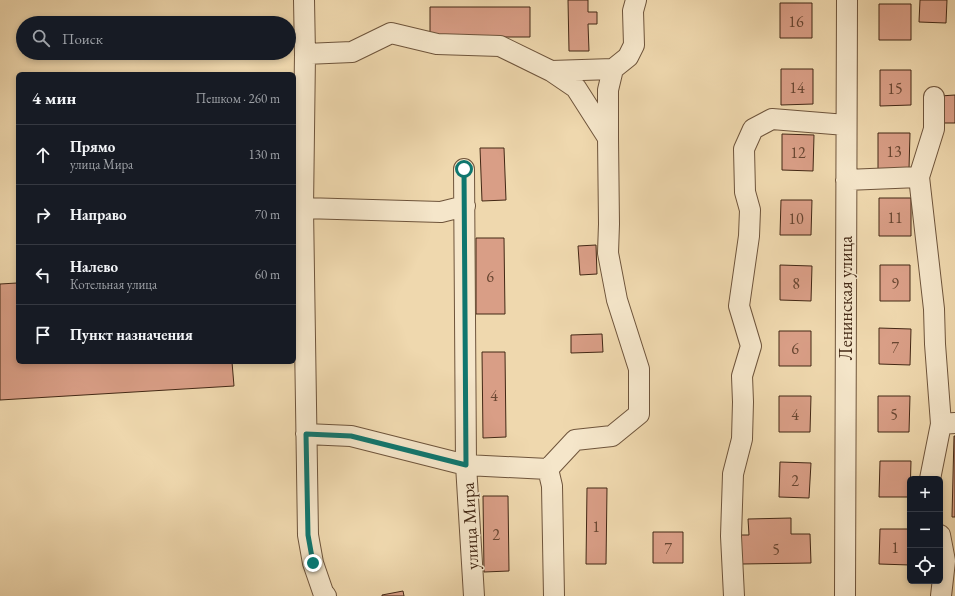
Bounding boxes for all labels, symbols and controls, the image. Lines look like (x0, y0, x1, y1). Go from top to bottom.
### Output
house number: 16 (788, 11, 804, 32)
search box (16, 16, 296, 60)
icon: search (30, 27, 52, 49)
text: Поиск (62, 29, 103, 48)
house number: 14 (789, 77, 805, 98)
house number: 15 (887, 78, 903, 99)
text: 4 мин (32, 87, 76, 109)
text: Пешком · 260 m (196, 90, 280, 107)
text: Прямо (70, 137, 115, 156)
house number: 13 (886, 141, 902, 162)
house number: 12 (790, 142, 806, 163)
icon: ahead (32, 144, 54, 166)
text: 130 m (249, 146, 280, 163)
text: улица Мира (70, 156, 133, 173)
route start (455, 160, 473, 178)
icon: right (32, 204, 54, 226)
text: Направо (70, 205, 127, 224)
text: 70 m (255, 206, 280, 223)
house number: 11 (887, 207, 903, 228)
house number: 10 (788, 208, 804, 229)
street label: Ленинская улица (834, 235, 857, 360)
text: Налево (70, 257, 118, 276)
icon: left (32, 264, 54, 286)
text: 60 m (255, 266, 280, 283)
house number: 6 (486, 266, 494, 287)
house number: 8 (792, 273, 800, 294)
house number: 9 (891, 273, 899, 294)
text: Котельная улица (70, 276, 157, 293)
icon: arrive (32, 324, 54, 346)
text: Пункт назначения (70, 325, 193, 344)
house number: 7 (891, 337, 899, 358)
house number: 6 (791, 338, 799, 359)
house number: 4 (490, 385, 498, 406)
house number: 4 (791, 404, 799, 425)
house number: 5 (890, 404, 898, 425)
house number: 2 (791, 470, 799, 491)
map controls (907, 476, 943, 584)
button: + (907, 476, 943, 512)
street label: улица Мира (456, 481, 483, 570)
button: − (907, 512, 943, 548)
house number: 1 (592, 516, 600, 537)
house number: 2 (492, 524, 500, 545)
house number: 1 (891, 537, 899, 558)
house number: 7 (664, 538, 672, 559)
house number: 5 (772, 539, 780, 560)
button: locate (907, 548, 943, 584)
route end (304, 554, 322, 572)

